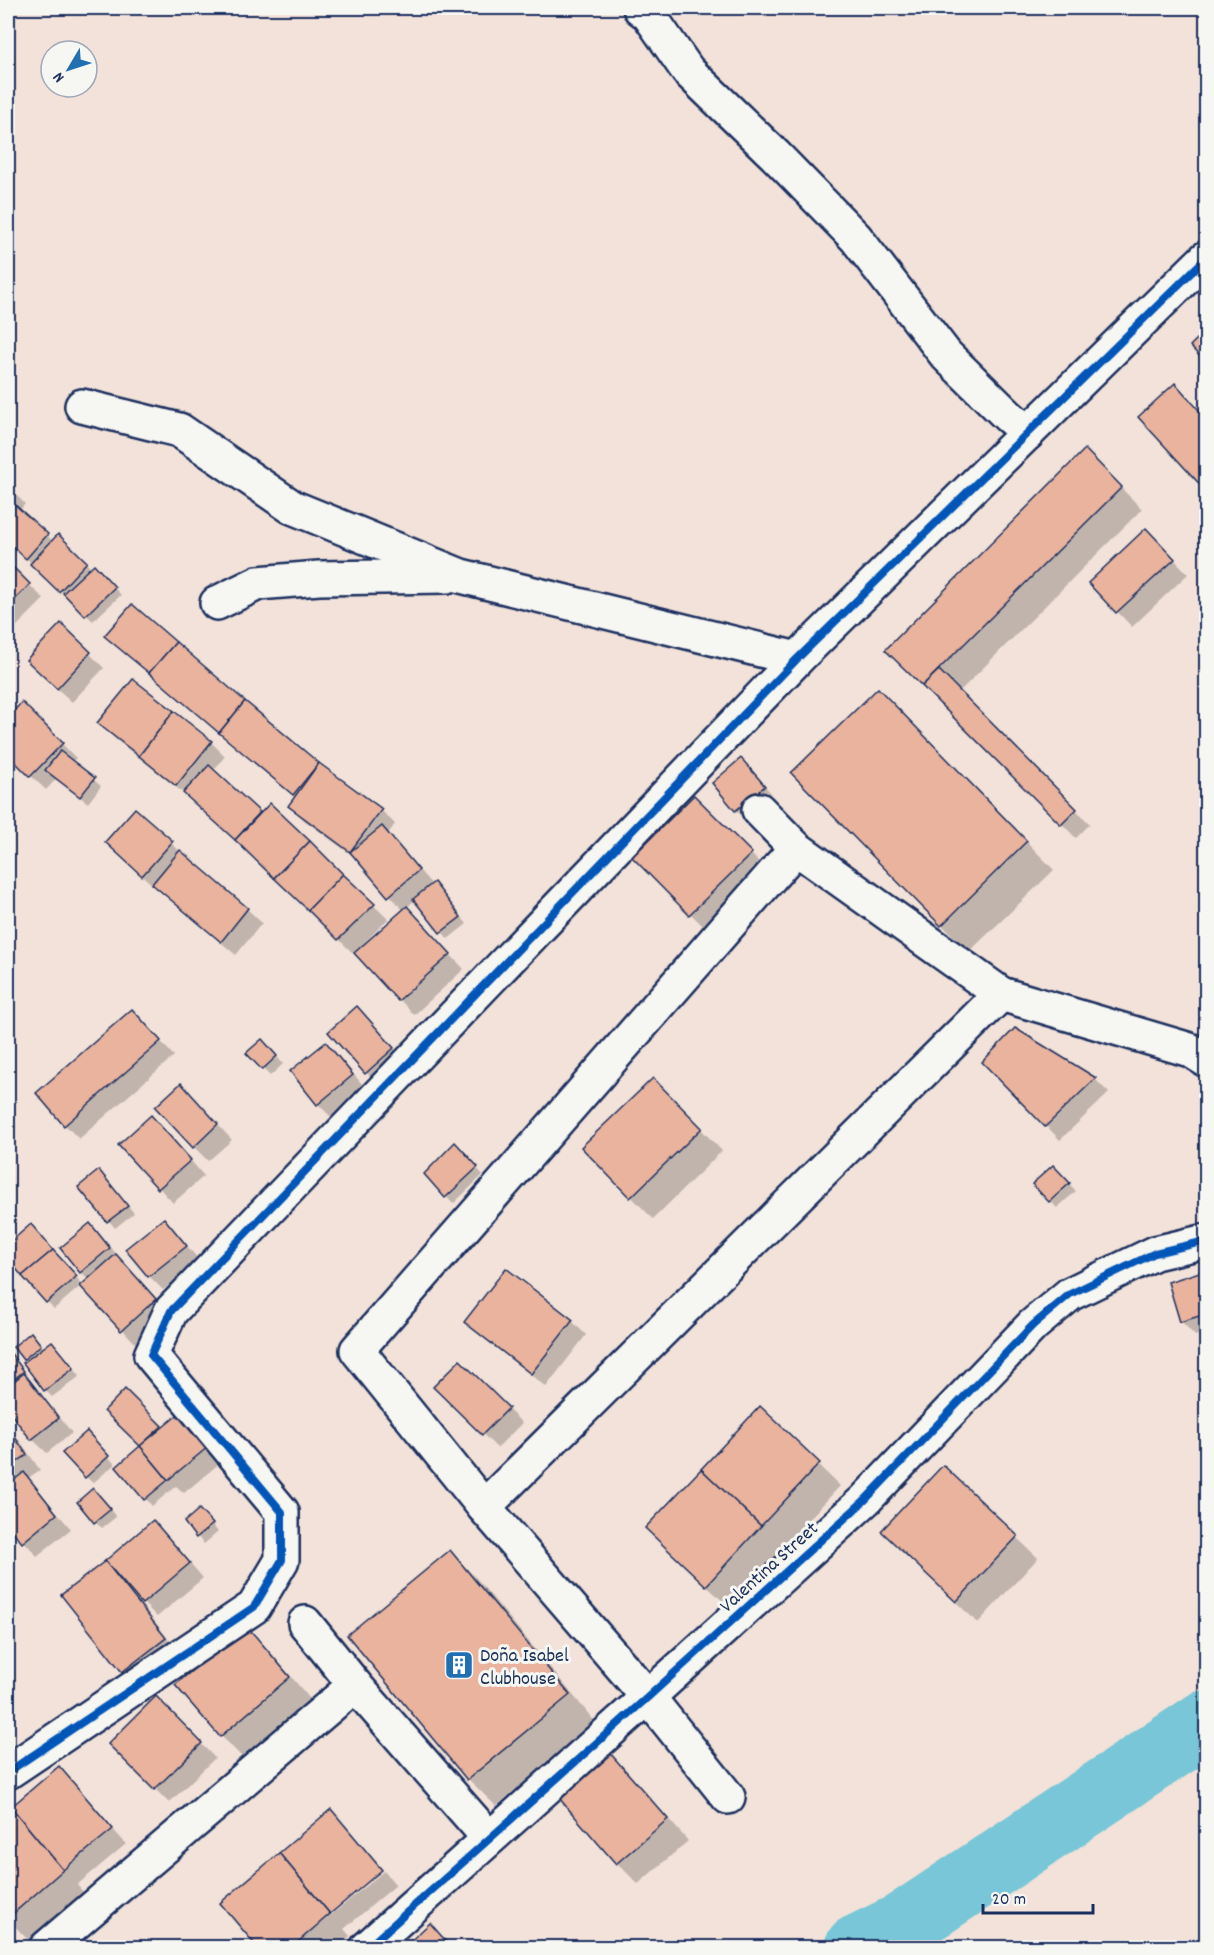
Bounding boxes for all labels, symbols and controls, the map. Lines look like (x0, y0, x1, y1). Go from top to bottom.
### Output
north arrow (39, 39, 99, 99)
text: N (48, 66, 71, 87)
street label: Valentina Street (714, 1516, 826, 1620)
place label: Doña Isabel Clubhouse (480, 1643, 569, 1694)
building icon: Doña Isabel Clubhouse (443, 1649, 475, 1681)
scale bar (983, 1877, 1092, 1915)
text: 20 m (992, 1888, 1026, 1913)

